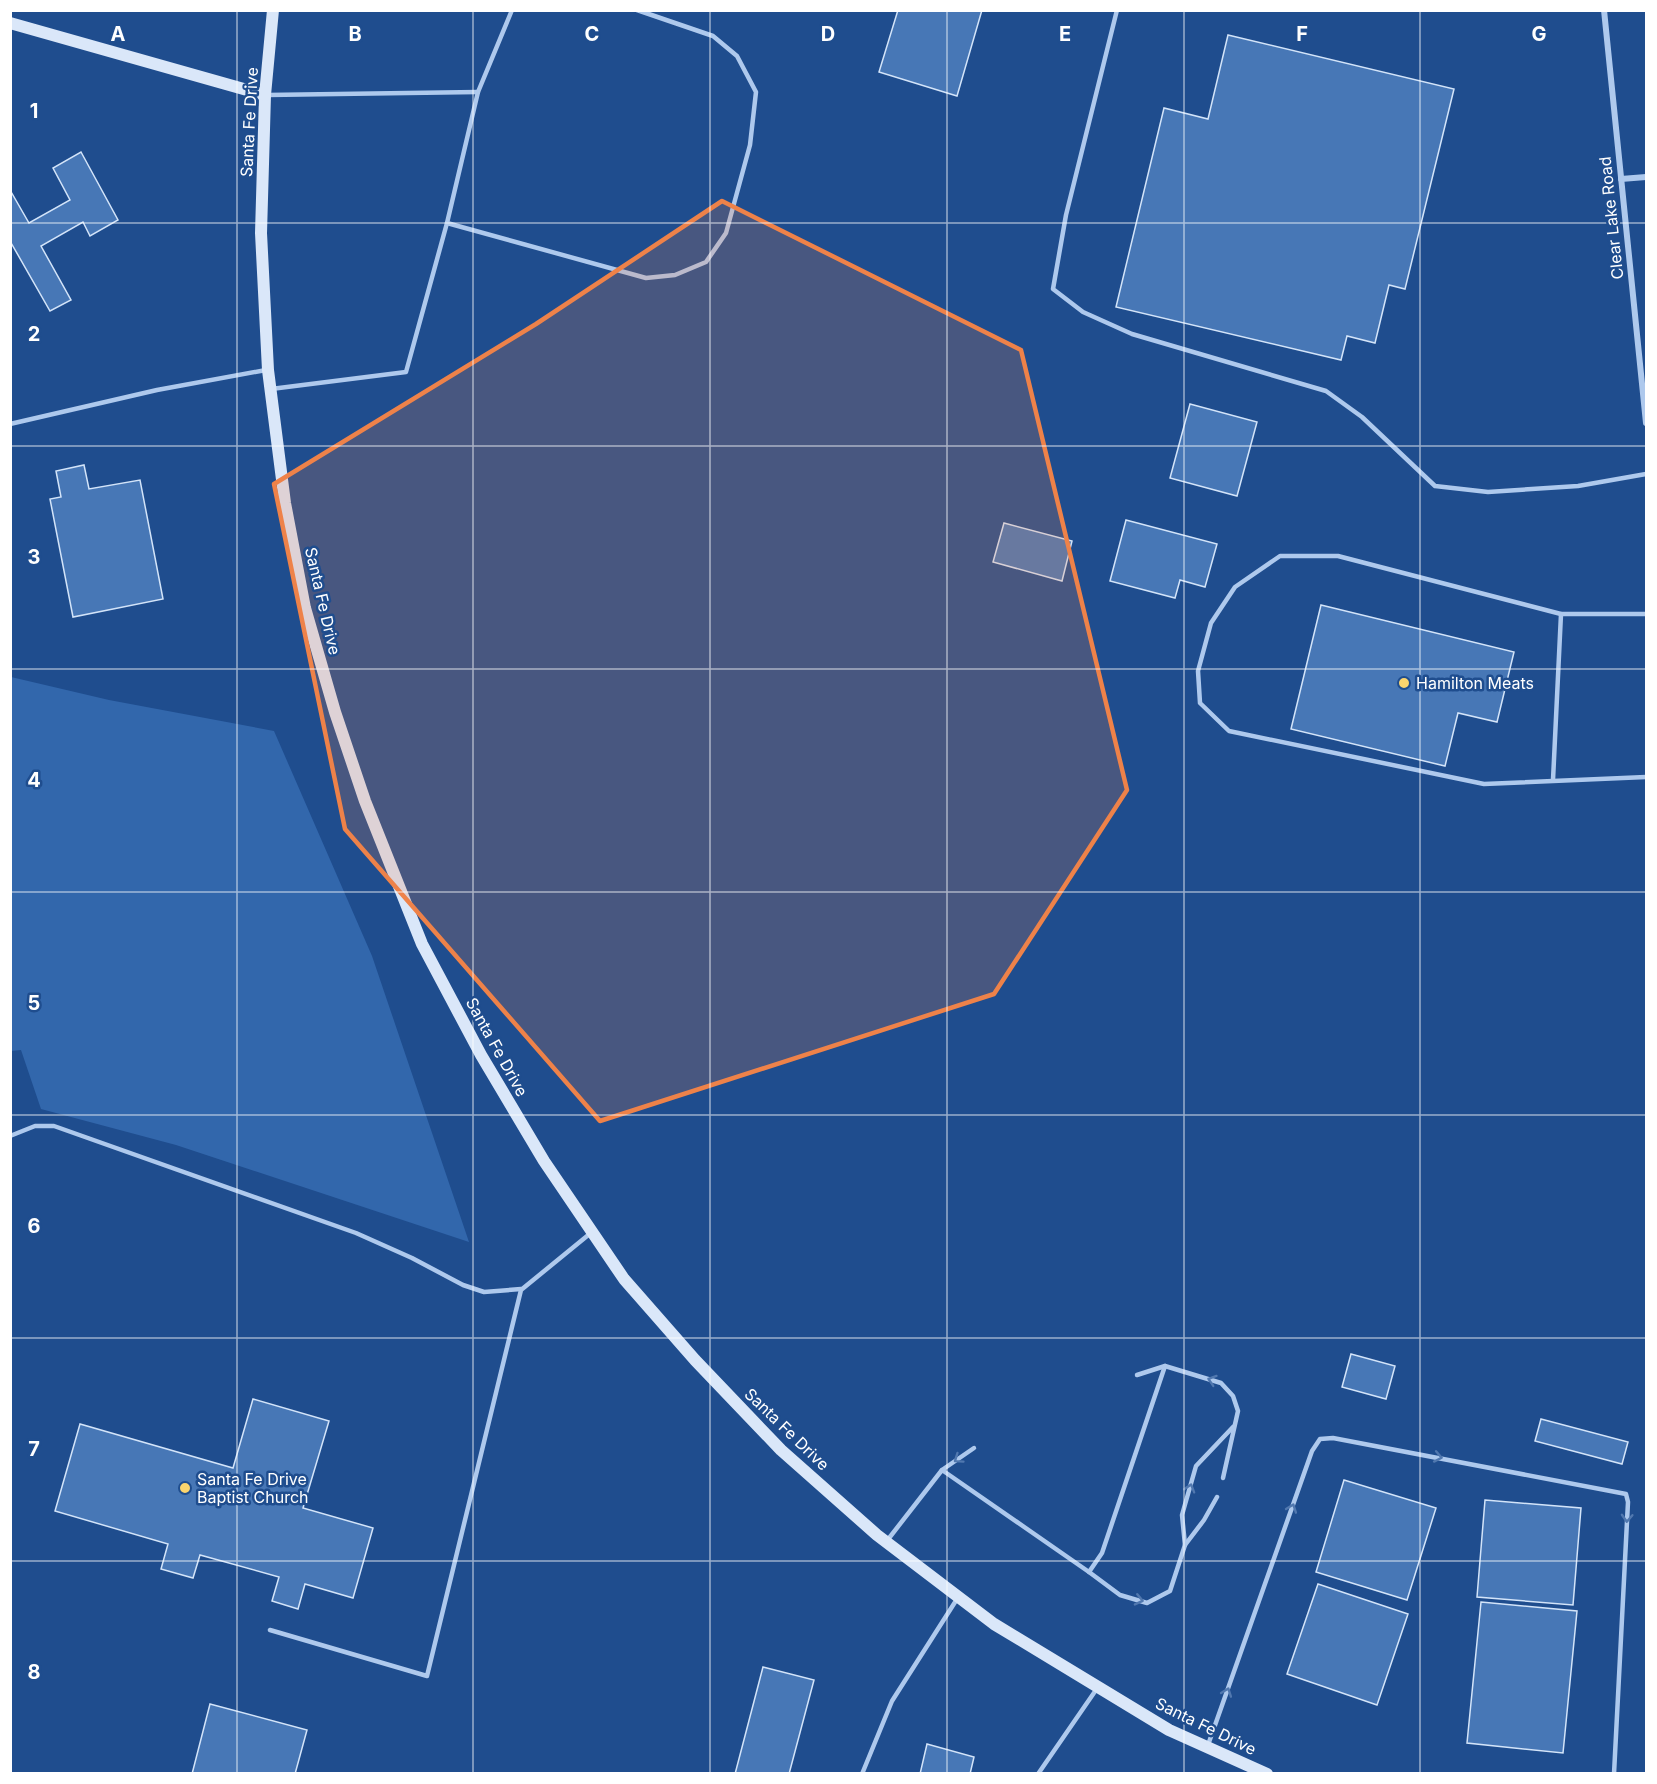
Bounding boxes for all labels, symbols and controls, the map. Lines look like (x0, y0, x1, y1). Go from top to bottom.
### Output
text: A (111, 22, 126, 46)
text: B (348, 22, 362, 46)
text: C (585, 22, 599, 46)
text: D (821, 22, 835, 46)
text: E (1059, 22, 1071, 46)
text: F (1296, 22, 1308, 46)
text: G (1531, 22, 1547, 46)
street label: Santa Fe Drive (236, 67, 262, 177)
text: 1 (30, 99, 38, 123)
street label: Clear Lake Road (1595, 156, 1627, 280)
text: 2 (28, 322, 40, 346)
text: 3 (28, 545, 40, 569)
street label: Santa Fe Drive (301, 545, 345, 657)
place label: Hamilton Meats (1416, 673, 1534, 693)
marker: Hamilton Meats (1397, 676, 1411, 690)
text: 4 (27, 768, 41, 792)
text: 5 (28, 991, 40, 1015)
street label: Santa Fe Drive (462, 994, 532, 1100)
text: 6 (28, 1214, 41, 1238)
one-way arrow (1207, 1375, 1218, 1388)
street label: Santa Fe Drive (741, 1384, 833, 1474)
text: 7 (28, 1437, 40, 1461)
one-way arrow (1432, 1450, 1442, 1463)
one-way arrow (953, 1452, 964, 1463)
place label: Santa Fe Drive Baptist Church (197, 1469, 309, 1507)
marker: Santa Fe Drive Baptist Church (178, 1481, 192, 1495)
one-way arrow (1183, 1483, 1195, 1494)
one-way arrow (1284, 1504, 1297, 1514)
one-way arrow (1621, 1513, 1634, 1522)
one-way arrow (1134, 1593, 1144, 1606)
text: 8 (27, 1660, 41, 1684)
one-way arrow (1219, 1687, 1232, 1698)
street label: Santa Fe Drive (1152, 1693, 1260, 1759)

